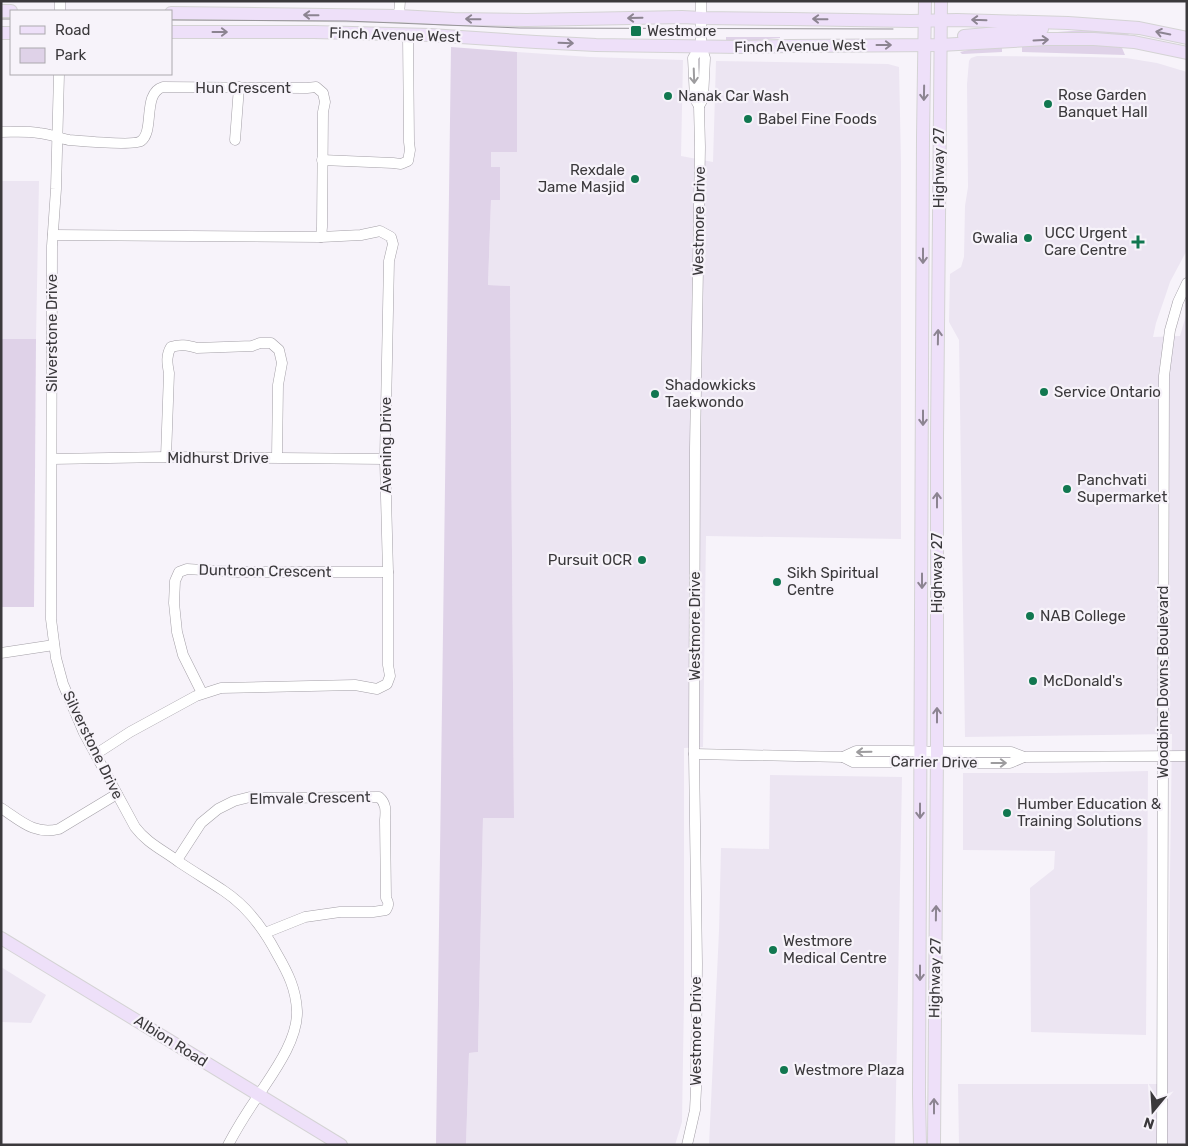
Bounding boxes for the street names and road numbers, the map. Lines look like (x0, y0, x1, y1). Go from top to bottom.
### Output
street label: Finch Avenue West (329, 24, 461, 46)
street label: Finch Avenue West (734, 36, 866, 56)
street label: Hun Crescent (195, 79, 291, 97)
street label: Highway 27 (930, 128, 948, 208)
street label: Westmore Drive (689, 166, 709, 276)
street label: Silverstone Drive (43, 274, 61, 392)
street label: Avening Drive (377, 397, 395, 493)
street label: Midhurst Drive (167, 449, 269, 467)
street label: Highway 27 (928, 533, 946, 613)
street label: Duntroon Crescent (198, 561, 332, 581)
street label: Westmore Drive (686, 571, 704, 681)
street label: Woodbine Downs Boulevard (1154, 586, 1172, 778)
street label: Silverstone Drive (59, 688, 127, 802)
street label: Carrier Drive (890, 752, 978, 772)
street label: Elmvale Crescent (249, 788, 371, 808)
street label: Highway 27 (925, 937, 945, 1018)
street label: Westmore Drive (687, 976, 705, 1086)
street label: Albion Road (131, 1011, 211, 1071)

